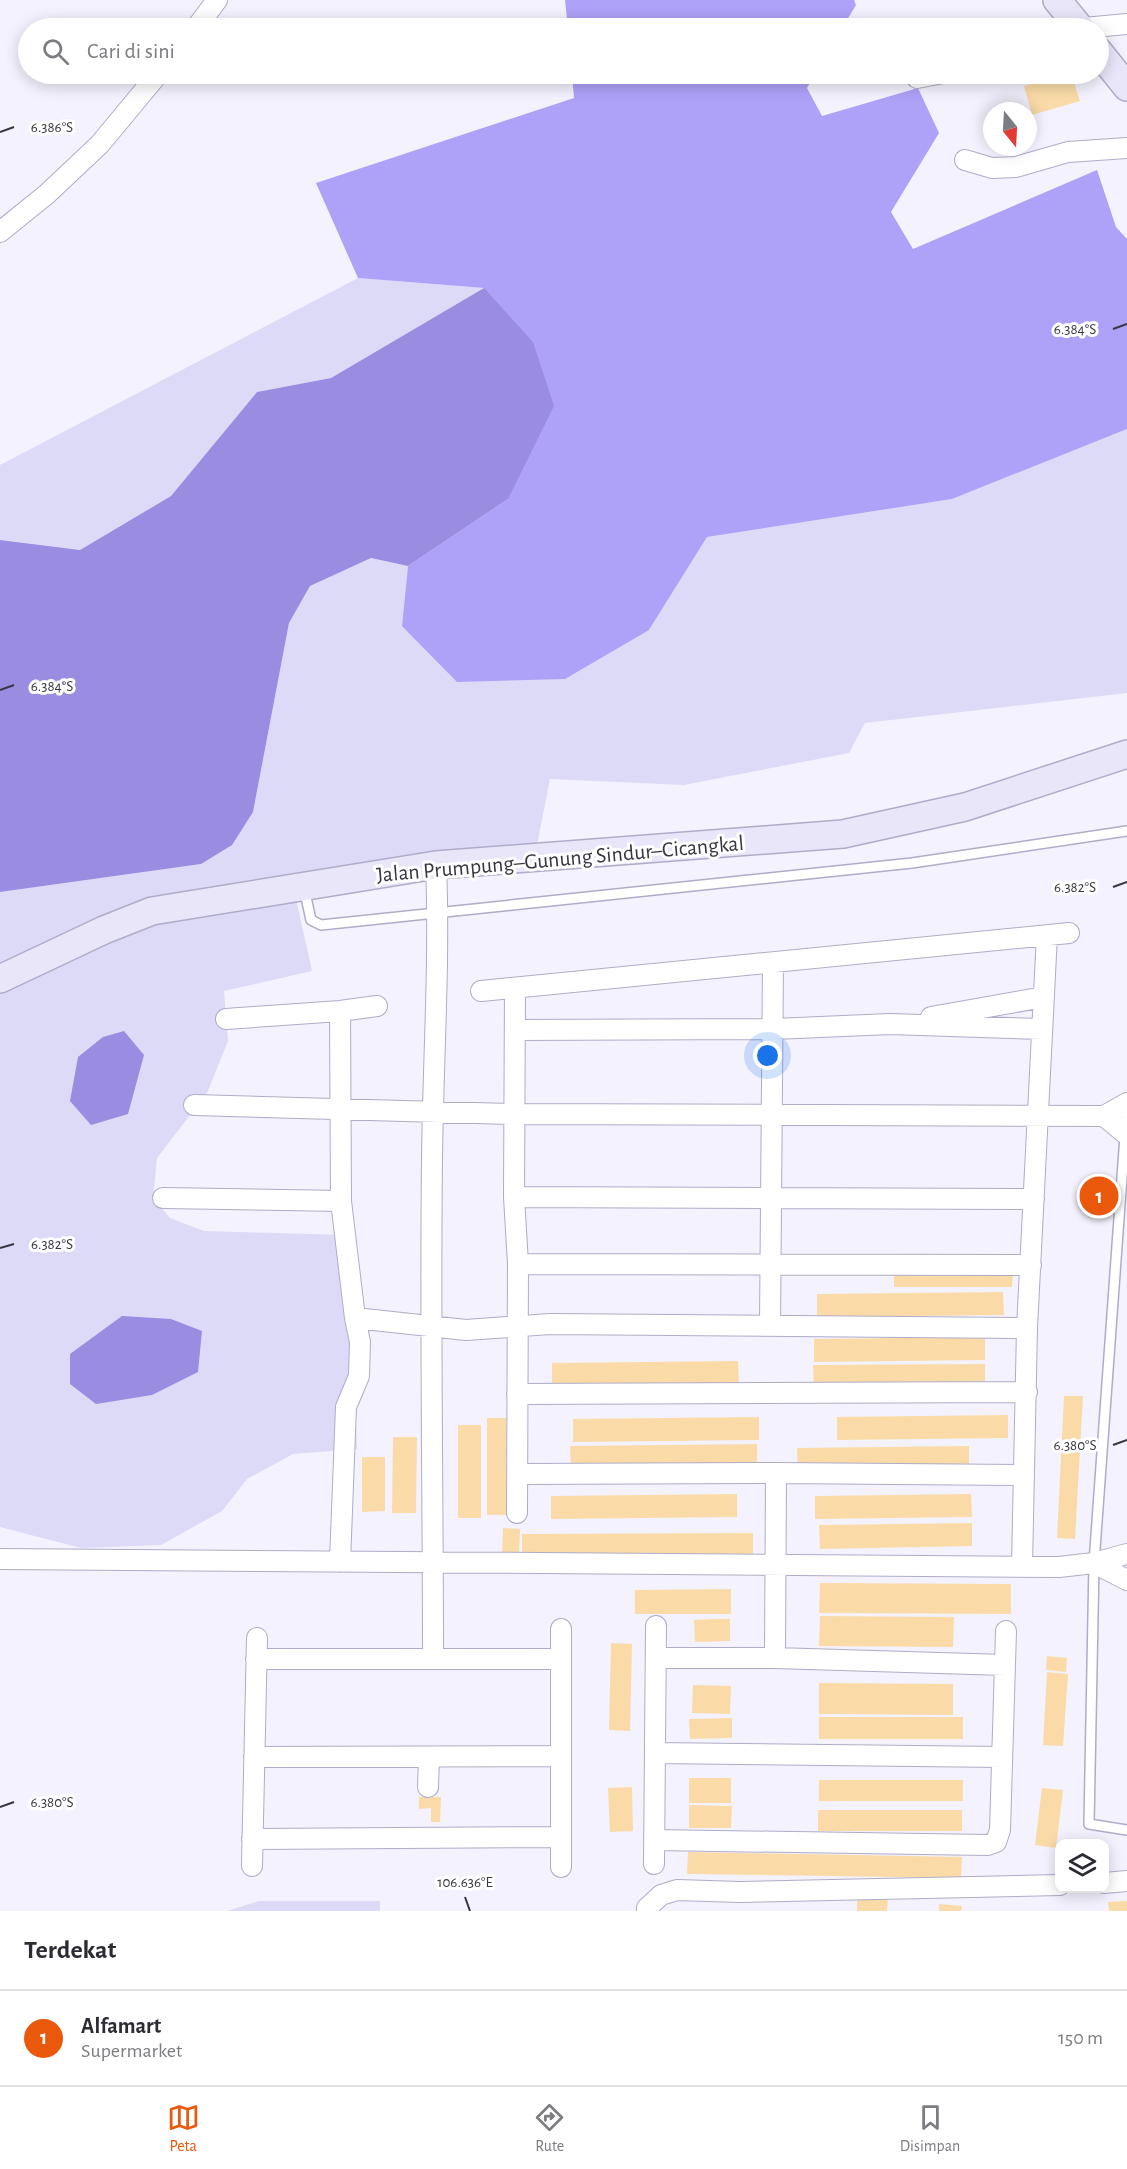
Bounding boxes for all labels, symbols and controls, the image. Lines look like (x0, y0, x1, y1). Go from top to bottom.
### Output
search box (18, 18, 1109, 84)
icon: search (39, 35, 72, 68)
text: Cari di sini (87, 40, 175, 62)
north arrow (983, 102, 1037, 156)
text: 6.386°S (31, 120, 73, 135)
text: 6.384°S (1054, 322, 1096, 337)
text: 6.384°S (31, 679, 73, 694)
street label: Jalan Prumpung–Gunung Sindur–Cicangkal (375, 832, 745, 886)
text: 6.382°S (1054, 880, 1096, 895)
your location (753, 1041, 782, 1070)
pin: 1 (1080, 1174, 1118, 1218)
text: 6.382°S (31, 1237, 73, 1252)
text: 6.380°S (1053, 1438, 1097, 1453)
text: 6.380°S (30, 1795, 74, 1810)
map controls (1055, 1839, 1109, 1893)
button: layers (1055, 1839, 1109, 1893)
text: 106.636°E (437, 1875, 493, 1890)
text: Terdekat (24, 1937, 116, 1963)
text: Alfamart (81, 2015, 161, 2037)
text: 1 (40, 2028, 47, 2048)
text: 150 m (1058, 2028, 1103, 2048)
text: Supermarket (81, 2041, 182, 2061)
tab: Peta (167, 2101, 200, 2156)
tab: Rute (533, 2101, 566, 2156)
tab: Disimpan (900, 2101, 960, 2156)

